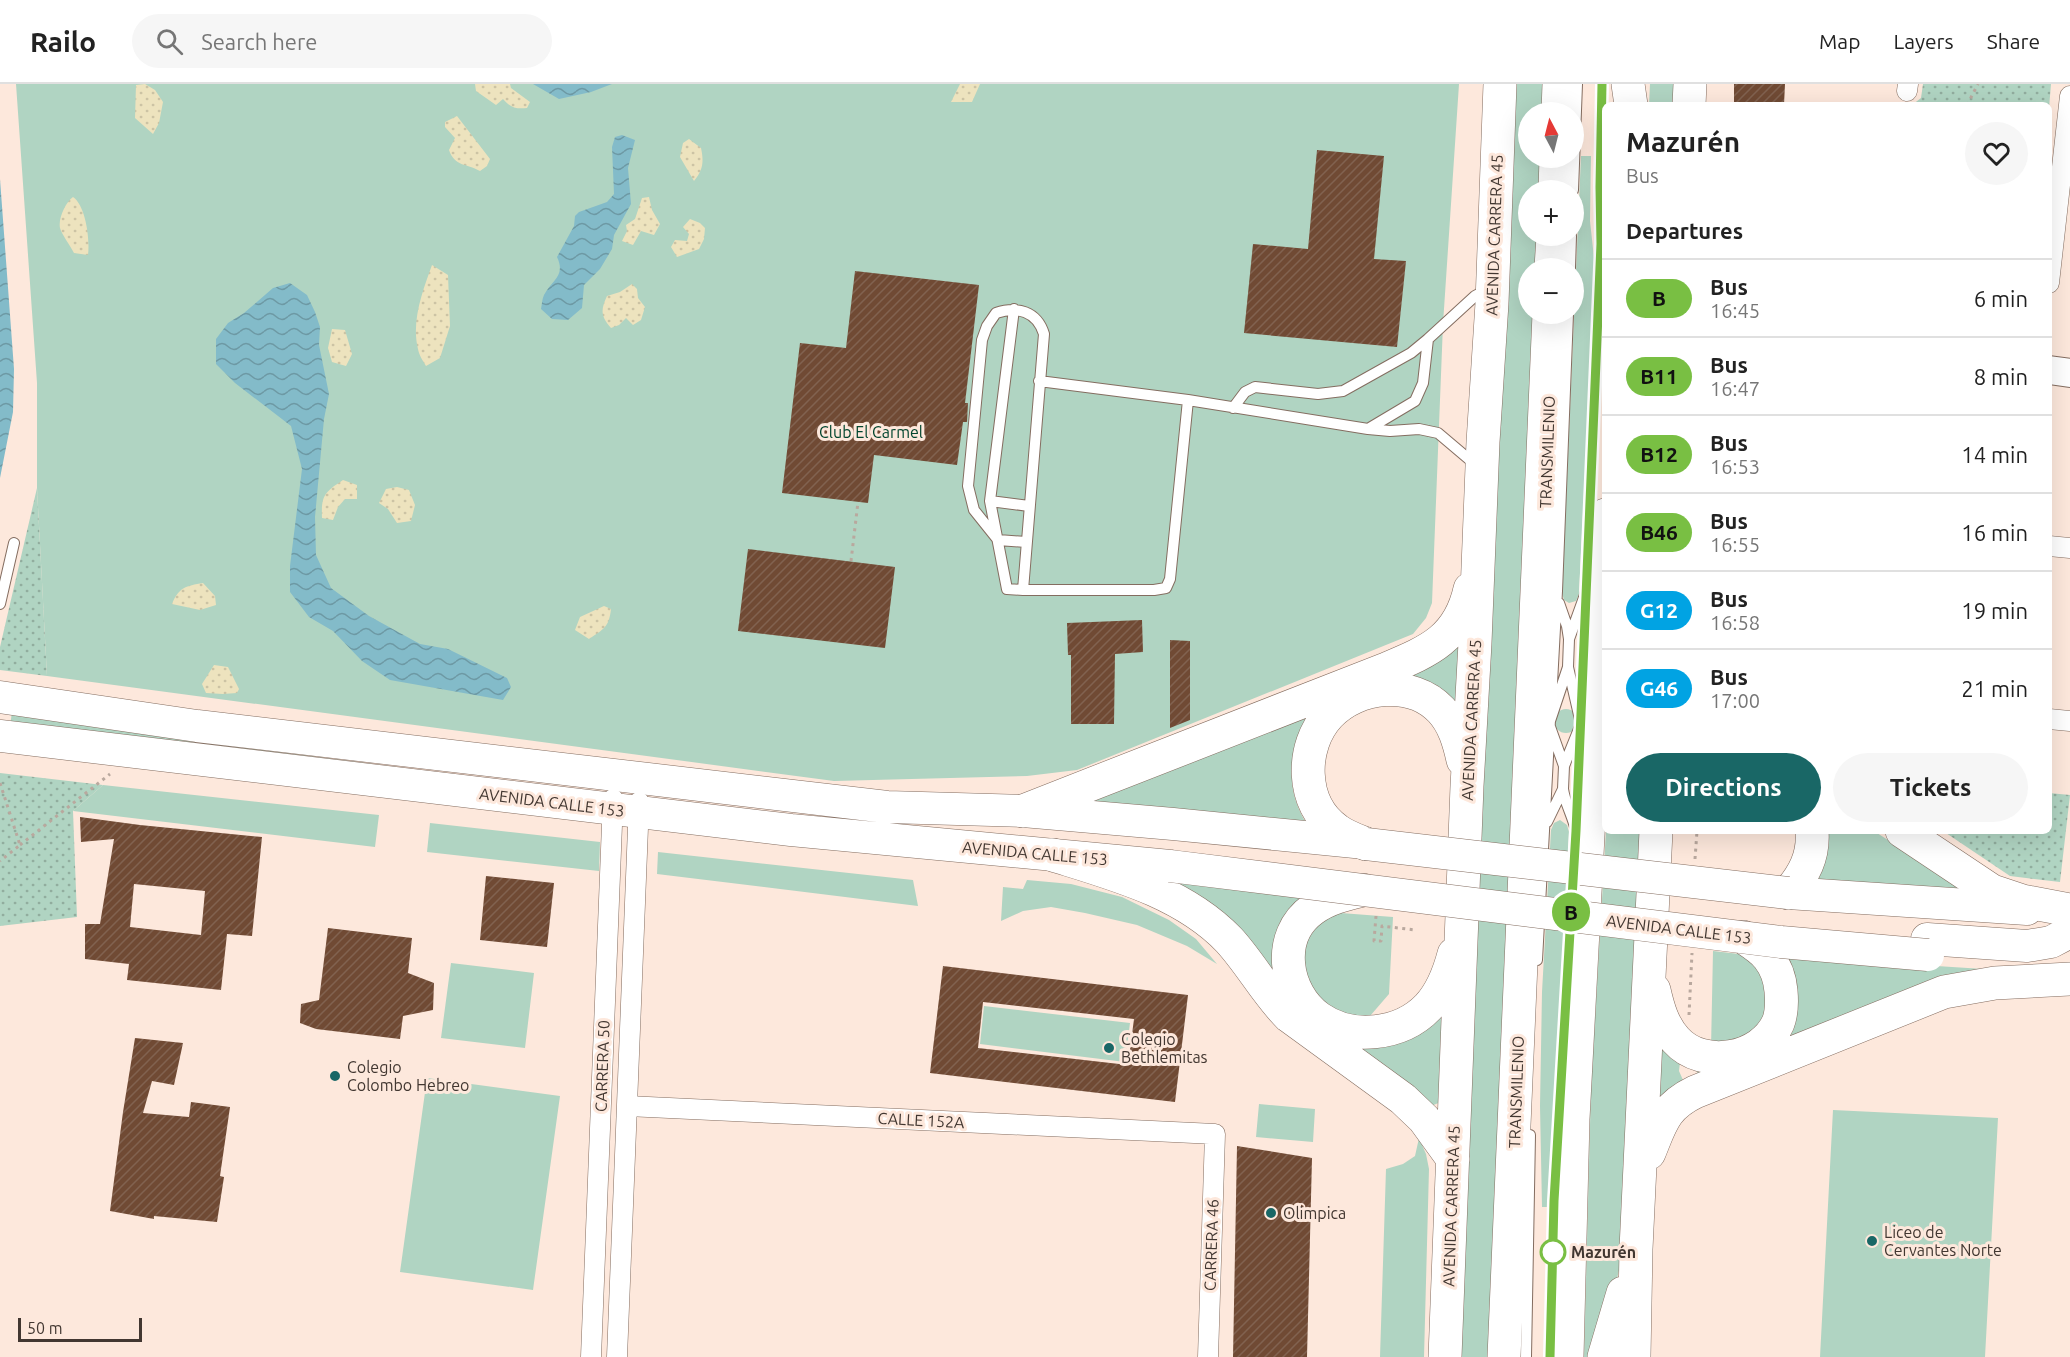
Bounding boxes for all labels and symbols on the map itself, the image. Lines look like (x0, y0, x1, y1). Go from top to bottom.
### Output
north arrow (1518, 102, 1584, 168)
street label: AVENIDA CARRERA 45 (1482, 154, 1506, 316)
street label: TRANSMILENIO (1536, 395, 1558, 509)
park label: Club El Carmel (819, 423, 923, 441)
street label: AVENIDA CARRERA 45 (1458, 639, 1484, 801)
street label: AVENIDA CALLE 153 (478, 784, 626, 820)
street label: AVENIDA CALLE 153 (961, 838, 1109, 868)
line badge: B (1552, 892, 1590, 932)
street label: AVENIDA CALLE 153 (1605, 911, 1753, 947)
street label: CARRERA 50 (591, 1020, 613, 1112)
place label: Colegio Bethlemitas (1121, 1030, 1208, 1066)
street label: TRANSMILENIO (1505, 1035, 1527, 1149)
marker: Colegio Bethlemitas (1102, 1041, 1116, 1055)
place label: Colegio Colombo Hebreo (347, 1058, 469, 1094)
marker: Colegio Colombo Hebreo (328, 1069, 342, 1083)
street label: CALLE 152A (877, 1109, 965, 1131)
street label: AVENIDA CARRERA 45 (1439, 1125, 1463, 1287)
street label: CARRERA 46 (1200, 1199, 1222, 1291)
place label: Olimpica (1283, 1204, 1346, 1222)
marker: Olimpica (1264, 1206, 1278, 1220)
place label: Liceo de Cervantes Norte (1884, 1223, 2002, 1259)
marker: Liceo de Cervantes Norte (1865, 1234, 1879, 1248)
marker: Mazurén (1540, 1239, 1566, 1265)
place label: Mazurén (1571, 1243, 1636, 1261)
scale bar (18, 1315, 142, 1342)

